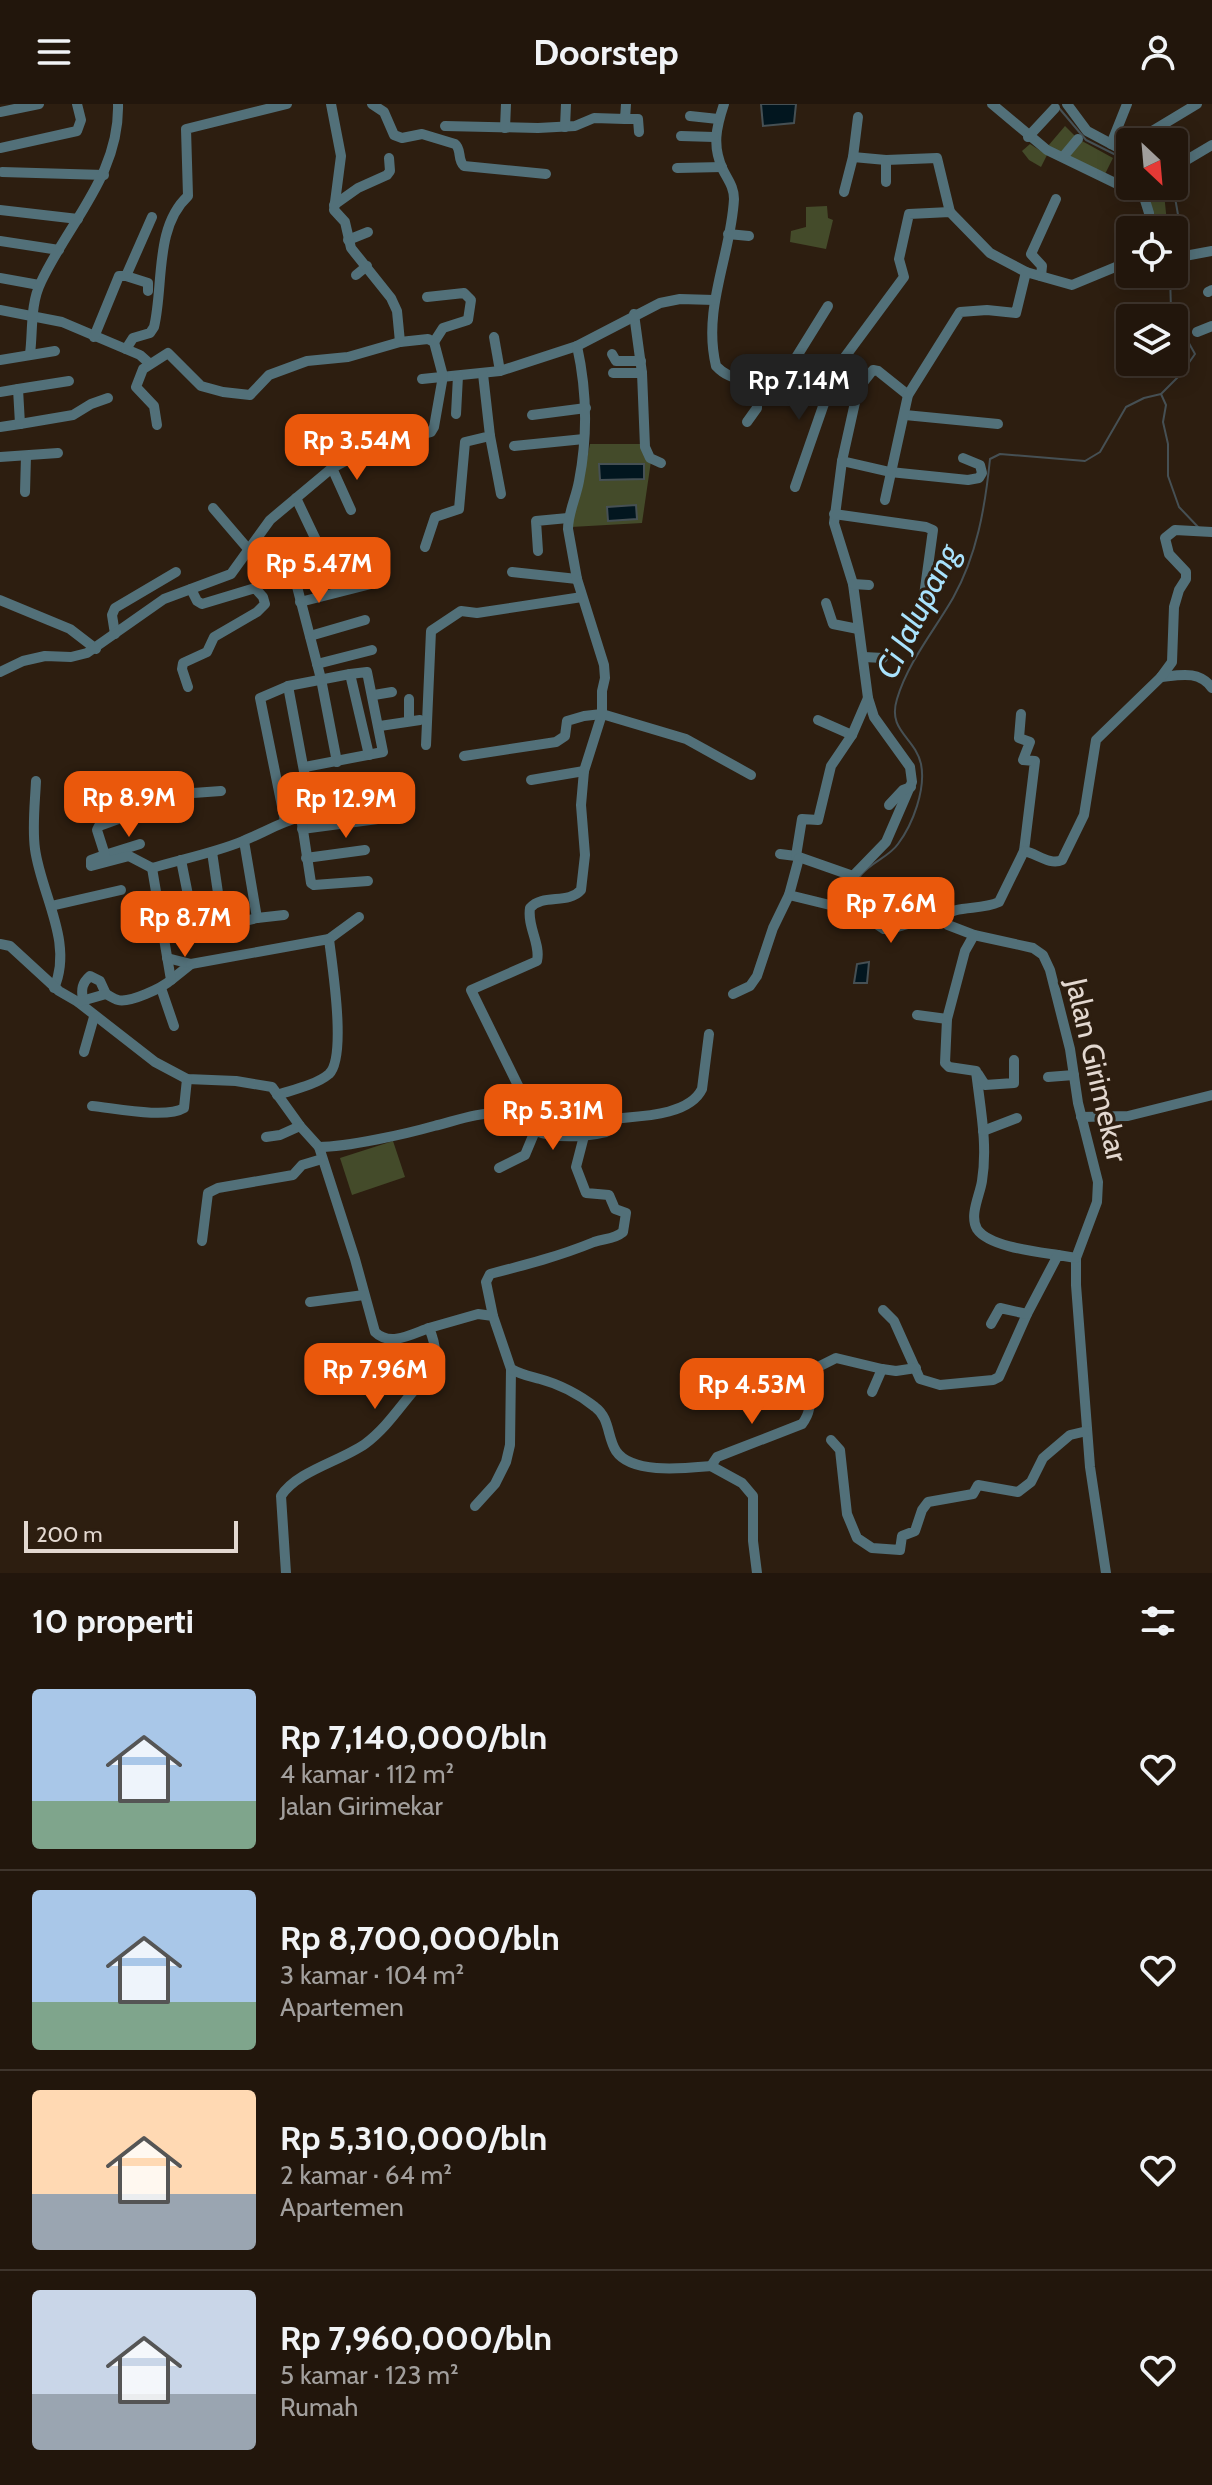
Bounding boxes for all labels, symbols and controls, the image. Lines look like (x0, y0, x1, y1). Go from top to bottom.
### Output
icon: menu (32, 30, 76, 74)
text: Doorstep (533, 30, 679, 74)
icon: person (1136, 30, 1180, 74)
north arrow (1116, 128, 1188, 200)
map controls (1116, 128, 1188, 376)
button: locate (1116, 216, 1188, 288)
button: layers (1116, 304, 1188, 376)
pin: Rp 7.14M (716, 354, 882, 422)
text: Rp 7.14M (748, 364, 850, 396)
pin: Rp 3.54M (274, 414, 440, 482)
text: Rp 3.54M (303, 424, 411, 456)
water label: Ci Jalupang (867, 536, 968, 685)
pin: Rp 5.47M (236, 537, 402, 605)
text: Rp 5.47M (265, 547, 373, 579)
pin: Rp 8.9M (55, 771, 203, 839)
pin: Rp 12.9M (263, 772, 429, 840)
text: Rp 8.9M (82, 781, 176, 813)
text: Rp 12.9M (295, 782, 397, 814)
pin: Rp 7.6M (817, 877, 965, 945)
text: Rp 7.6M (845, 887, 937, 919)
pin: Rp 8.7M (111, 891, 259, 959)
text: Rp 8.7M (139, 901, 231, 933)
street label: Jalan Girimekar (1058, 973, 1136, 1166)
pin: Rp 5.31M (470, 1084, 636, 1152)
text: Rp 5.31M (502, 1094, 604, 1126)
pin: Rp 7.96M (292, 1343, 458, 1411)
text: Rp 7.96M (322, 1353, 428, 1385)
pin: Rp 4.53M (669, 1358, 835, 1426)
text: Rp 4.53M (698, 1368, 806, 1400)
scale bar (24, 1517, 238, 1553)
text: 200 m (36, 1521, 102, 1548)
icon: filters (1136, 1599, 1180, 1643)
text: 10 properti (32, 1600, 194, 1642)
text: Rp 7,140,000/bln (280, 1716, 547, 1758)
icon: home (96, 1721, 192, 1817)
icon: heart (1136, 1747, 1180, 1791)
text: 4 kamar · 112 m² (280, 1758, 454, 1790)
text: Jalan Girimekar (280, 1790, 443, 1822)
text: Rp 8,700,000/bln (280, 1917, 560, 1959)
icon: home (96, 1922, 192, 2018)
icon: heart (1136, 1948, 1180, 1992)
text: 3 kamar · 104 m² (280, 1959, 464, 1991)
text: Apartemen (280, 1991, 404, 2023)
text: Rp 5,310,000/bln (280, 2117, 547, 2159)
icon: home (96, 2122, 192, 2218)
icon: heart (1136, 2148, 1180, 2192)
text: 2 kamar · 64 m² (280, 2159, 452, 2191)
text: Apartemen (280, 2191, 404, 2223)
text: Rp 7,960,000/bln (280, 2317, 552, 2359)
icon: home (96, 2322, 192, 2418)
icon: heart (1136, 2348, 1180, 2392)
text: 5 kamar · 123 m² (280, 2359, 459, 2391)
text: Rumah (280, 2391, 358, 2423)

